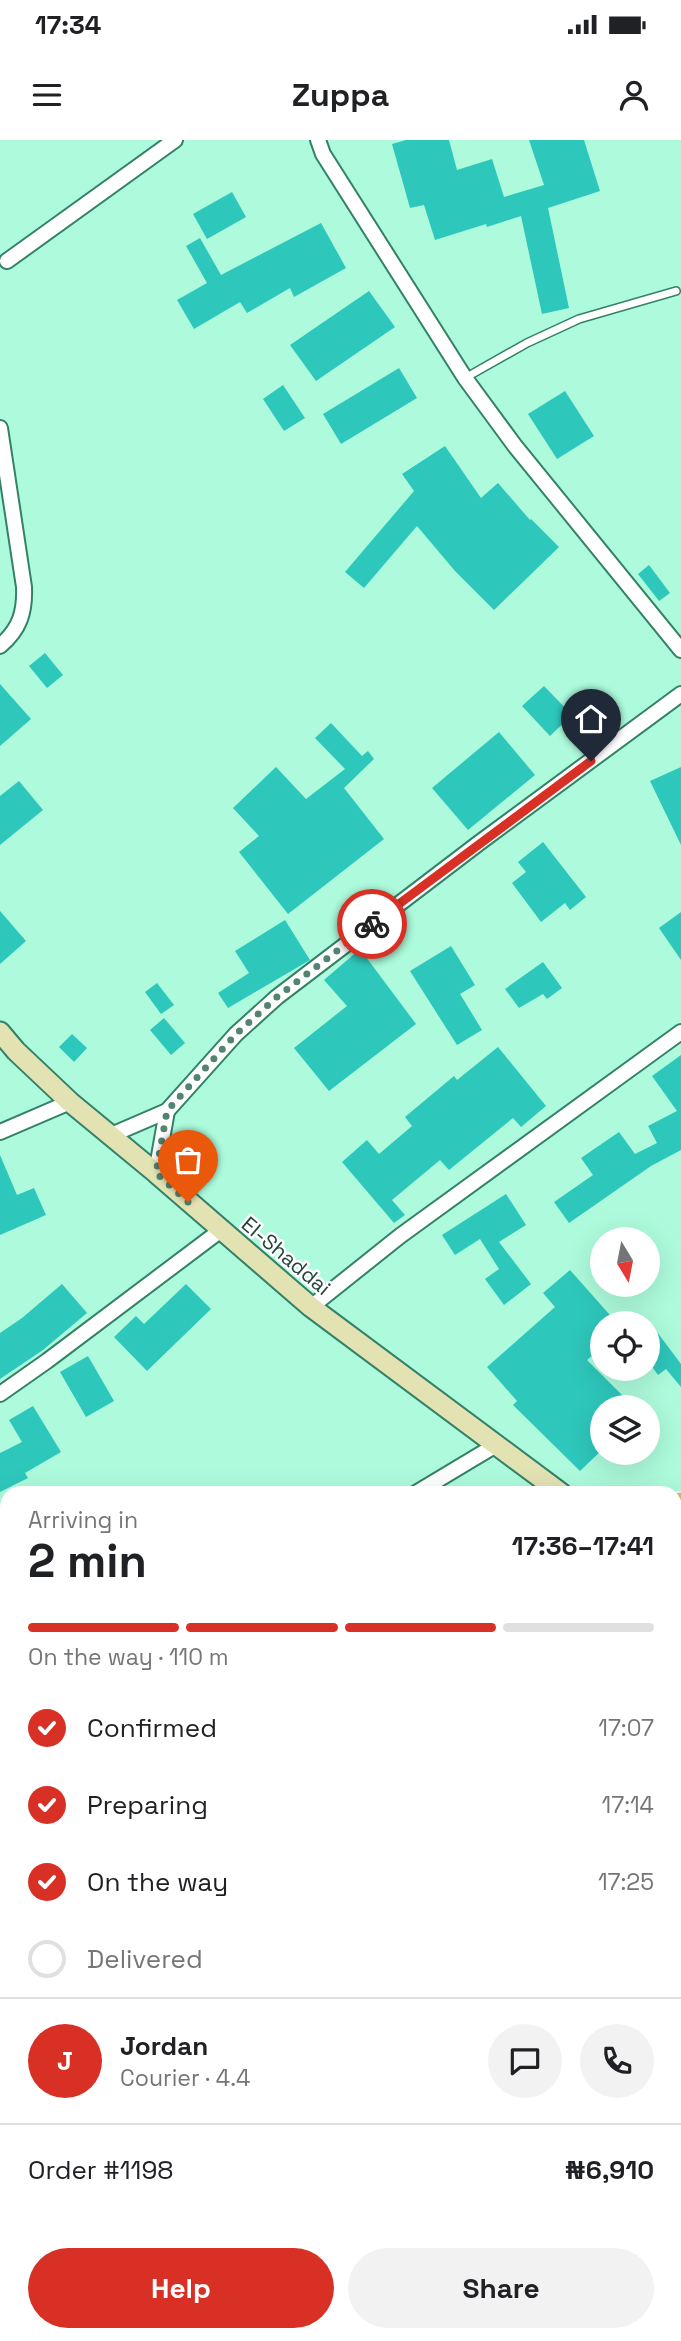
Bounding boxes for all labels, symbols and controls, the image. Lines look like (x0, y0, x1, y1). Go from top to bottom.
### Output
text: 17:34 (35, 8, 101, 42)
text: Zuppa (292, 75, 389, 115)
icon: menu (28, 76, 66, 114)
icon: person (615, 76, 653, 114)
pin (561, 689, 621, 761)
icon: home (572, 700, 610, 738)
courier (337, 889, 407, 959)
icon: bike (353, 905, 391, 943)
pin (158, 1130, 218, 1202)
icon: bag (169, 1141, 207, 1179)
street label: El-Shaddai (236, 1210, 336, 1301)
north arrow (590, 1227, 660, 1297)
map controls (590, 1227, 660, 1465)
button: locate (590, 1311, 660, 1381)
button: layers (590, 1395, 660, 1465)
text: Arriving in (28, 1505, 138, 1535)
text: 17:36–17:41 (512, 1529, 654, 1563)
text: 2 min (28, 1532, 147, 1590)
text: On the way · 110 m (28, 1642, 229, 1672)
icon: check (28, 1709, 66, 1747)
text: Confirmed (87, 1711, 217, 1745)
text: 17:07 (598, 1713, 654, 1743)
icon: check (28, 1786, 66, 1824)
text: Preparing (87, 1788, 208, 1822)
text: 17:14 (602, 1790, 654, 1820)
icon: check (28, 1863, 66, 1901)
text: On the way (87, 1865, 228, 1899)
text: 17:25 (598, 1867, 654, 1897)
text: Delivered (87, 1942, 203, 1976)
button: chat (488, 2024, 562, 2098)
button: phone (580, 2024, 654, 2098)
text: Jordan (120, 2029, 208, 2063)
text: J (57, 2044, 73, 2078)
text: Courier · 4.4 (120, 2063, 250, 2093)
text: Order #1198 (28, 2153, 174, 2187)
text: ₦6,910 (565, 2153, 654, 2187)
button: Help (28, 2248, 334, 2328)
button: Share (348, 2248, 654, 2328)

